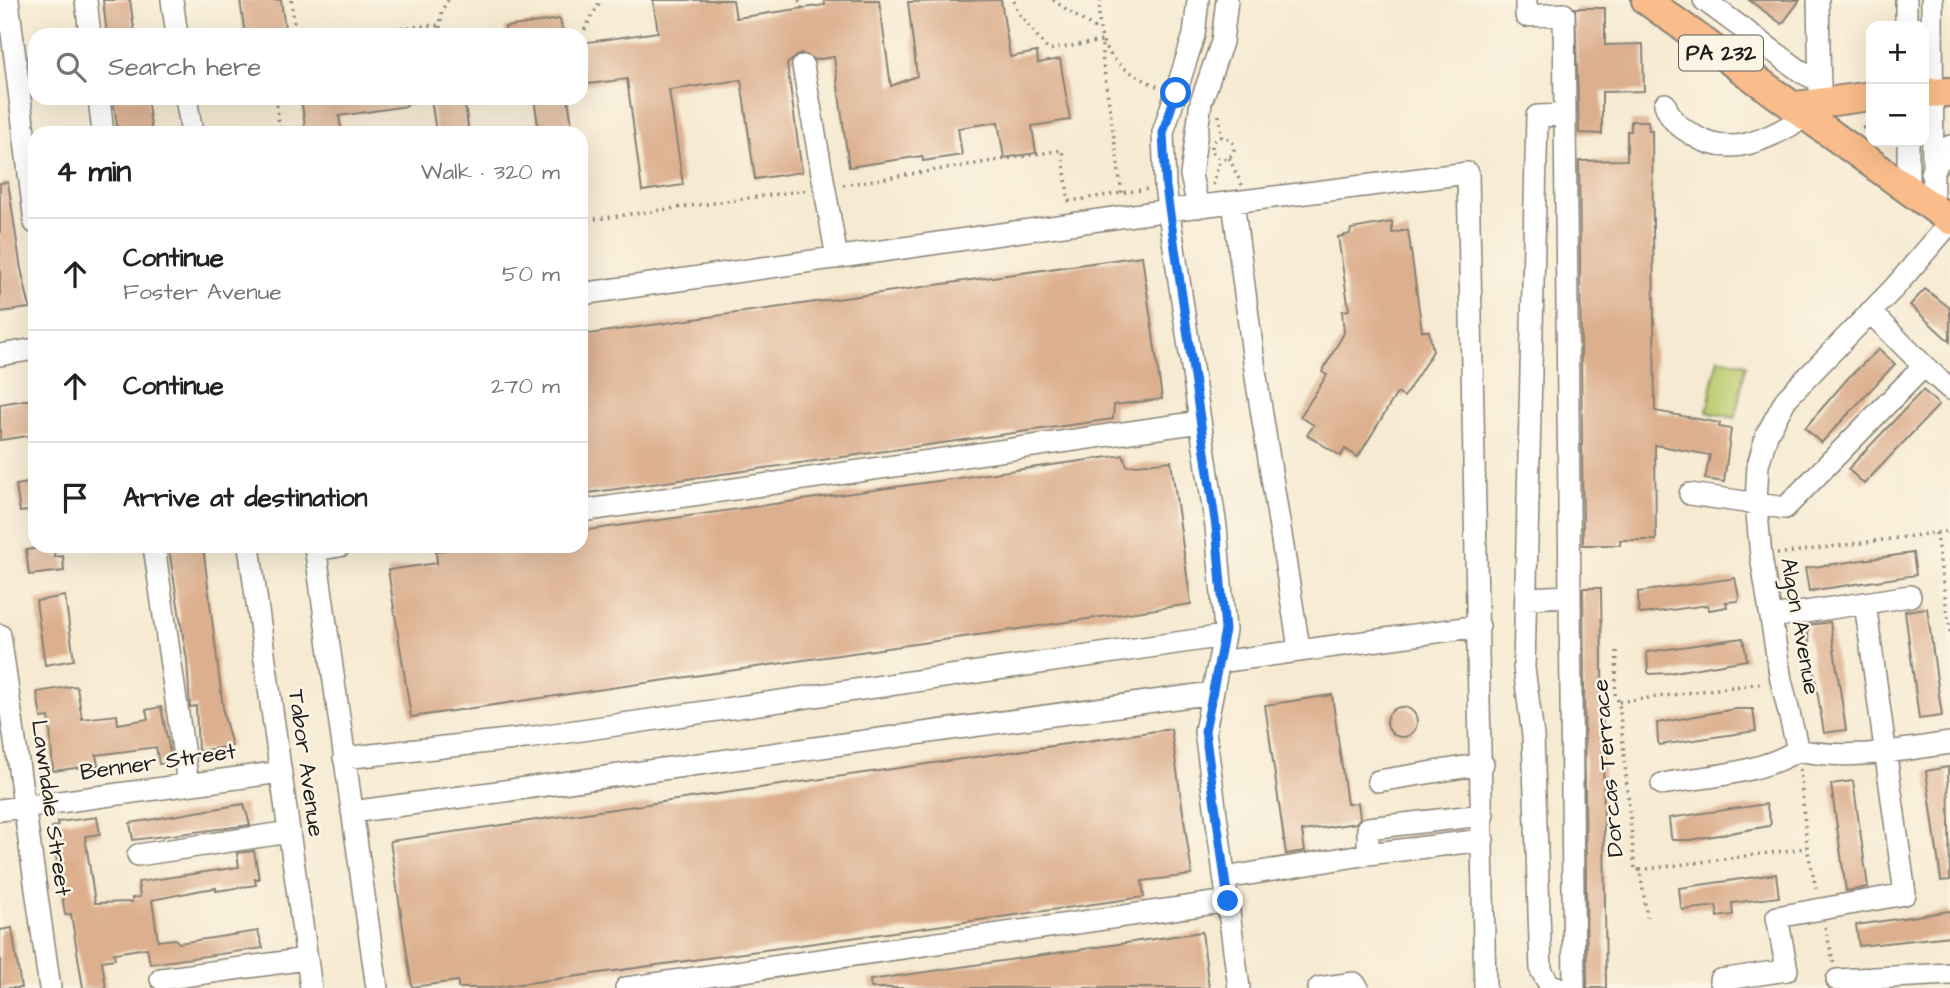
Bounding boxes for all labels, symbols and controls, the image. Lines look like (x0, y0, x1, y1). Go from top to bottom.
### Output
map controls (1866, 21, 1929, 147)
button: + (1866, 21, 1929, 84)
search box (28, 28, 588, 105)
road number: PA 232 (1679, 36, 1763, 70)
icon: search (52, 48, 90, 86)
text: Search here (108, 49, 261, 85)
route start (1160, 77, 1191, 108)
button: − (1866, 84, 1929, 147)
text: 4 min (56, 151, 131, 193)
text: Walk · 320 m (421, 156, 560, 188)
text: Continue (123, 240, 224, 276)
icon: ahead (56, 255, 94, 293)
text: 50 m (502, 258, 560, 290)
text: Foster Avenue (123, 276, 282, 308)
icon: ahead (56, 367, 94, 405)
text: Continue (123, 368, 224, 404)
text: 270 m (491, 370, 560, 402)
icon: arrive (56, 479, 94, 517)
text: Arrive at destination (123, 480, 368, 516)
street label: Algon Avenue (1771, 555, 1828, 697)
street label: Dorcas Terrace (1584, 678, 1632, 858)
street label: Tabor Avenue (280, 687, 332, 839)
street label: Lawndale Street (23, 718, 79, 899)
street label: Benner Street (78, 735, 239, 789)
route end (1212, 885, 1243, 916)

